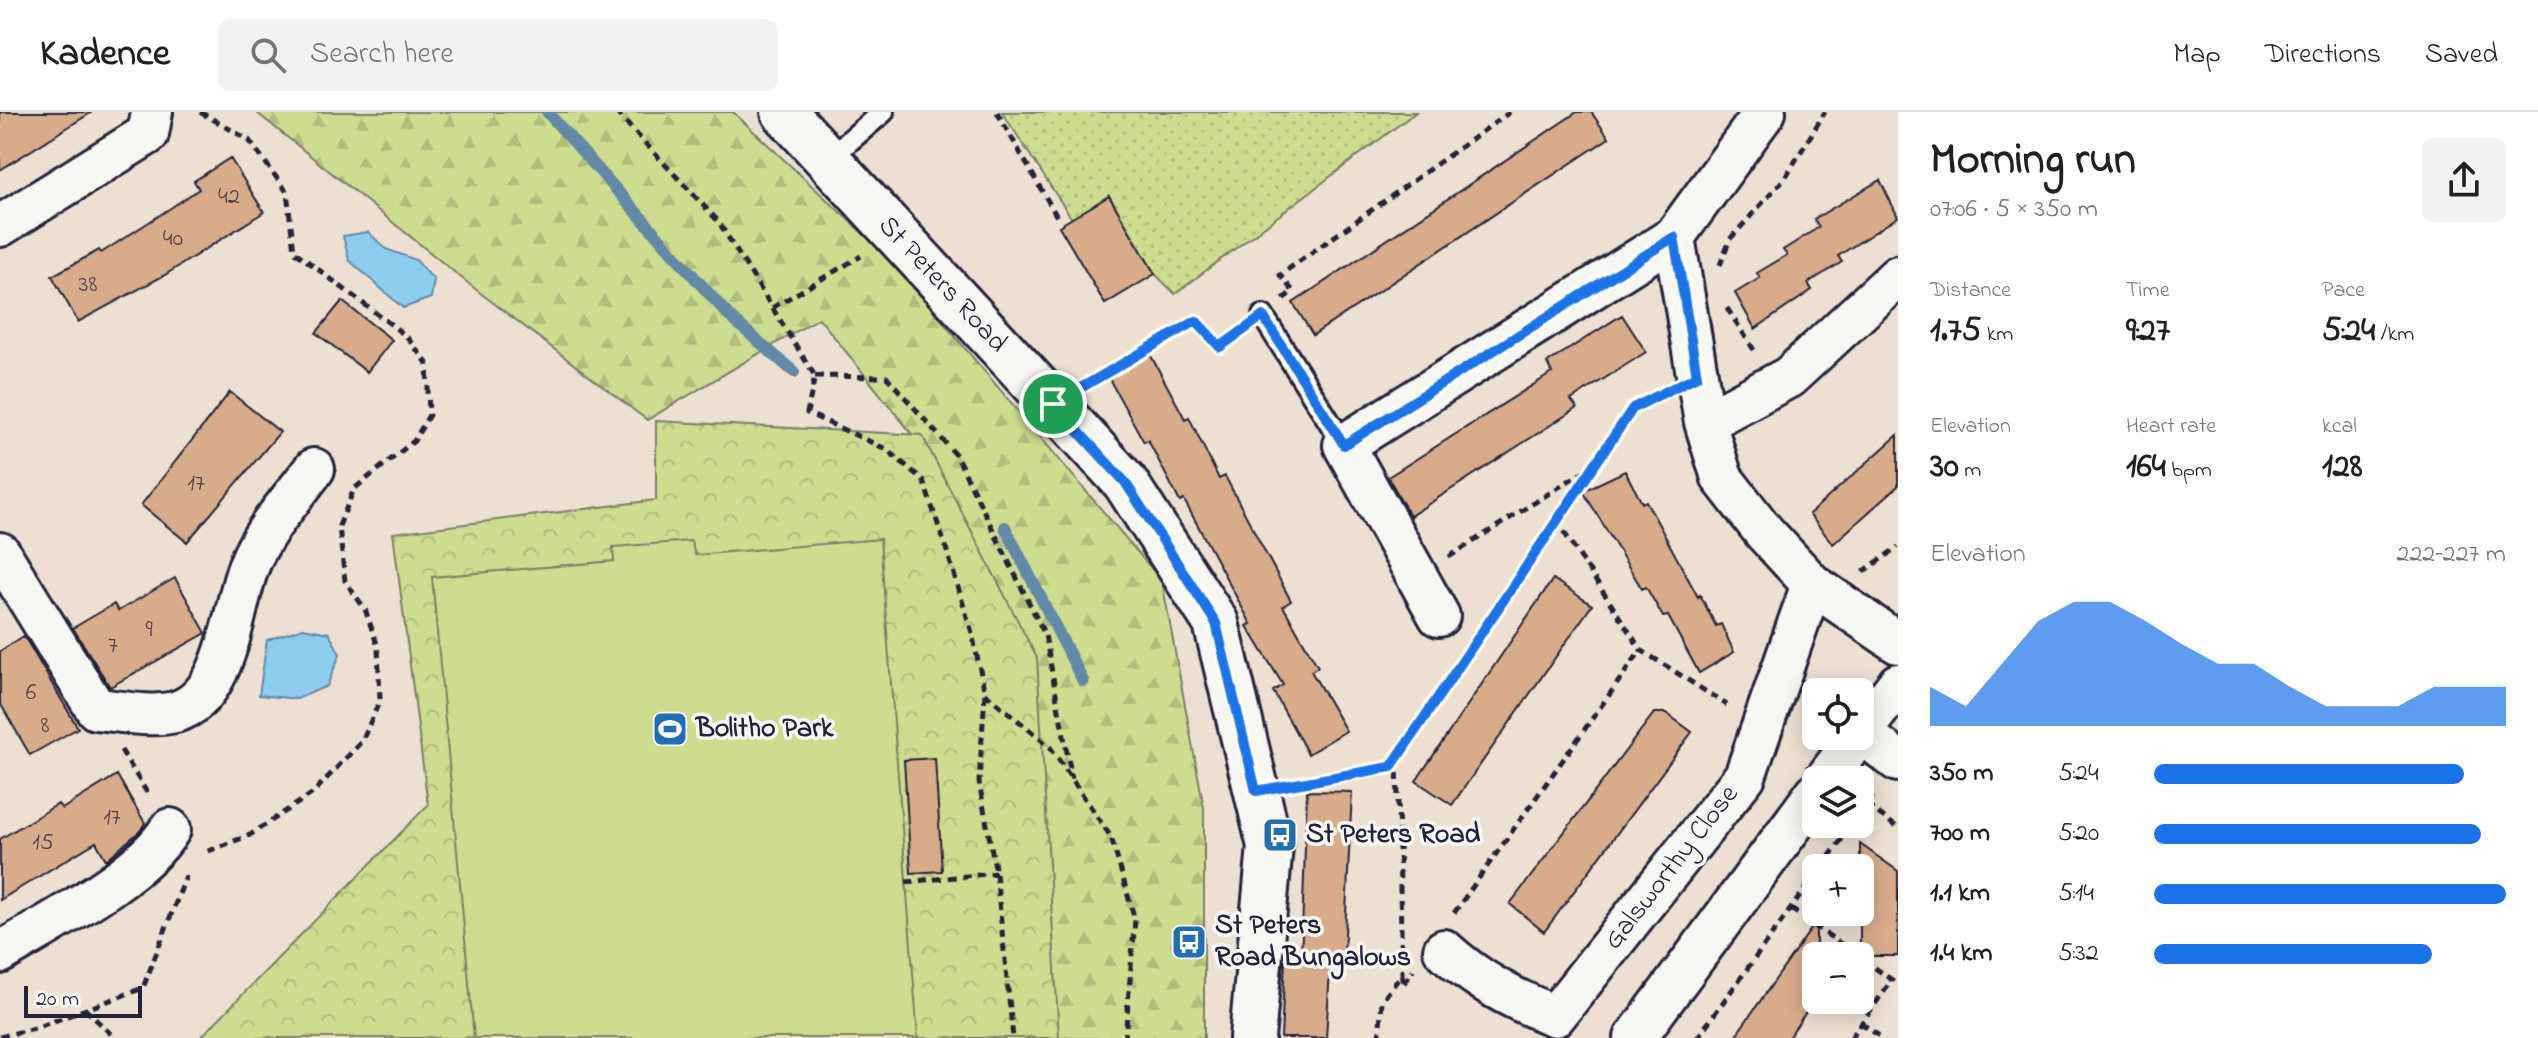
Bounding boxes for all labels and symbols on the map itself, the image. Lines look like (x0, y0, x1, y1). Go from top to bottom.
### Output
house number: 42 (218, 180, 240, 215)
street label: St Peters Road (868, 207, 1017, 363)
house number: 40 (163, 222, 183, 257)
house number: 38 (79, 268, 97, 303)
pin (1019, 370, 1087, 438)
house number: 17 (187, 467, 205, 502)
house number: 9 (145, 613, 153, 648)
house number: 7 (108, 629, 118, 664)
house number: 6 (26, 676, 37, 711)
house number: 8 (41, 709, 50, 744)
place label: Bolitho Park (694, 709, 834, 750)
sports icon: Bolitho Park (651, 710, 689, 748)
street label: Galsworthy Close (1594, 776, 1750, 959)
house number: 17 (103, 801, 121, 836)
place label: St Peters Road (1306, 815, 1481, 856)
bus stop icon: St Peters Road (1261, 816, 1299, 854)
house number: 15 (32, 826, 54, 861)
place label: St Peters Road Bungalows (1215, 906, 1411, 980)
bus stop icon: St Peters Road Bungalows (1170, 923, 1208, 961)
scale bar (24, 982, 142, 1018)

